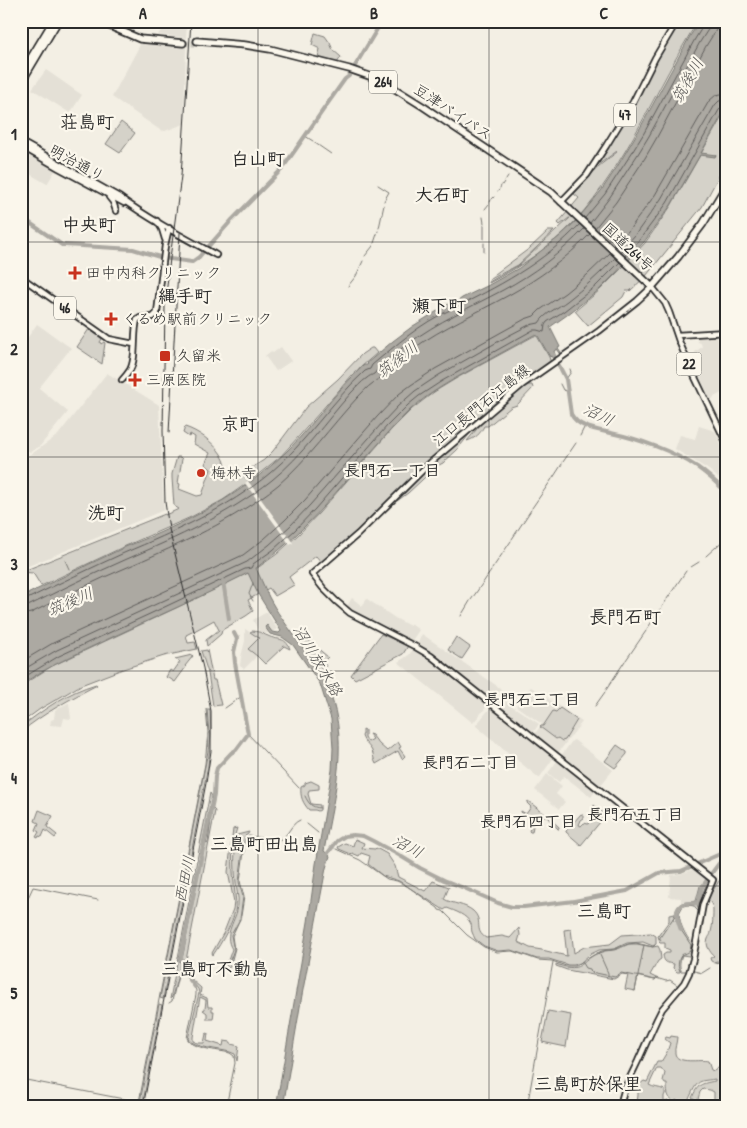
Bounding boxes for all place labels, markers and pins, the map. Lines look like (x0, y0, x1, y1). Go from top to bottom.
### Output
place label: 田中内科クリニック (86, 262, 221, 283)
marker: 田中内科クリニック (68, 266, 82, 280)
place label: くるめ駅前クリニック (122, 308, 272, 329)
marker: くるめ駅前クリニック (104, 312, 118, 326)
place label: 久留米 (176, 345, 221, 366)
marker: 久留米 (158, 349, 172, 363)
place label: 三原医院 (146, 369, 206, 390)
marker: 三原医院 (128, 373, 142, 387)
place label: 梅林寺 (211, 462, 256, 483)
marker: 梅林寺 (195, 467, 207, 479)

